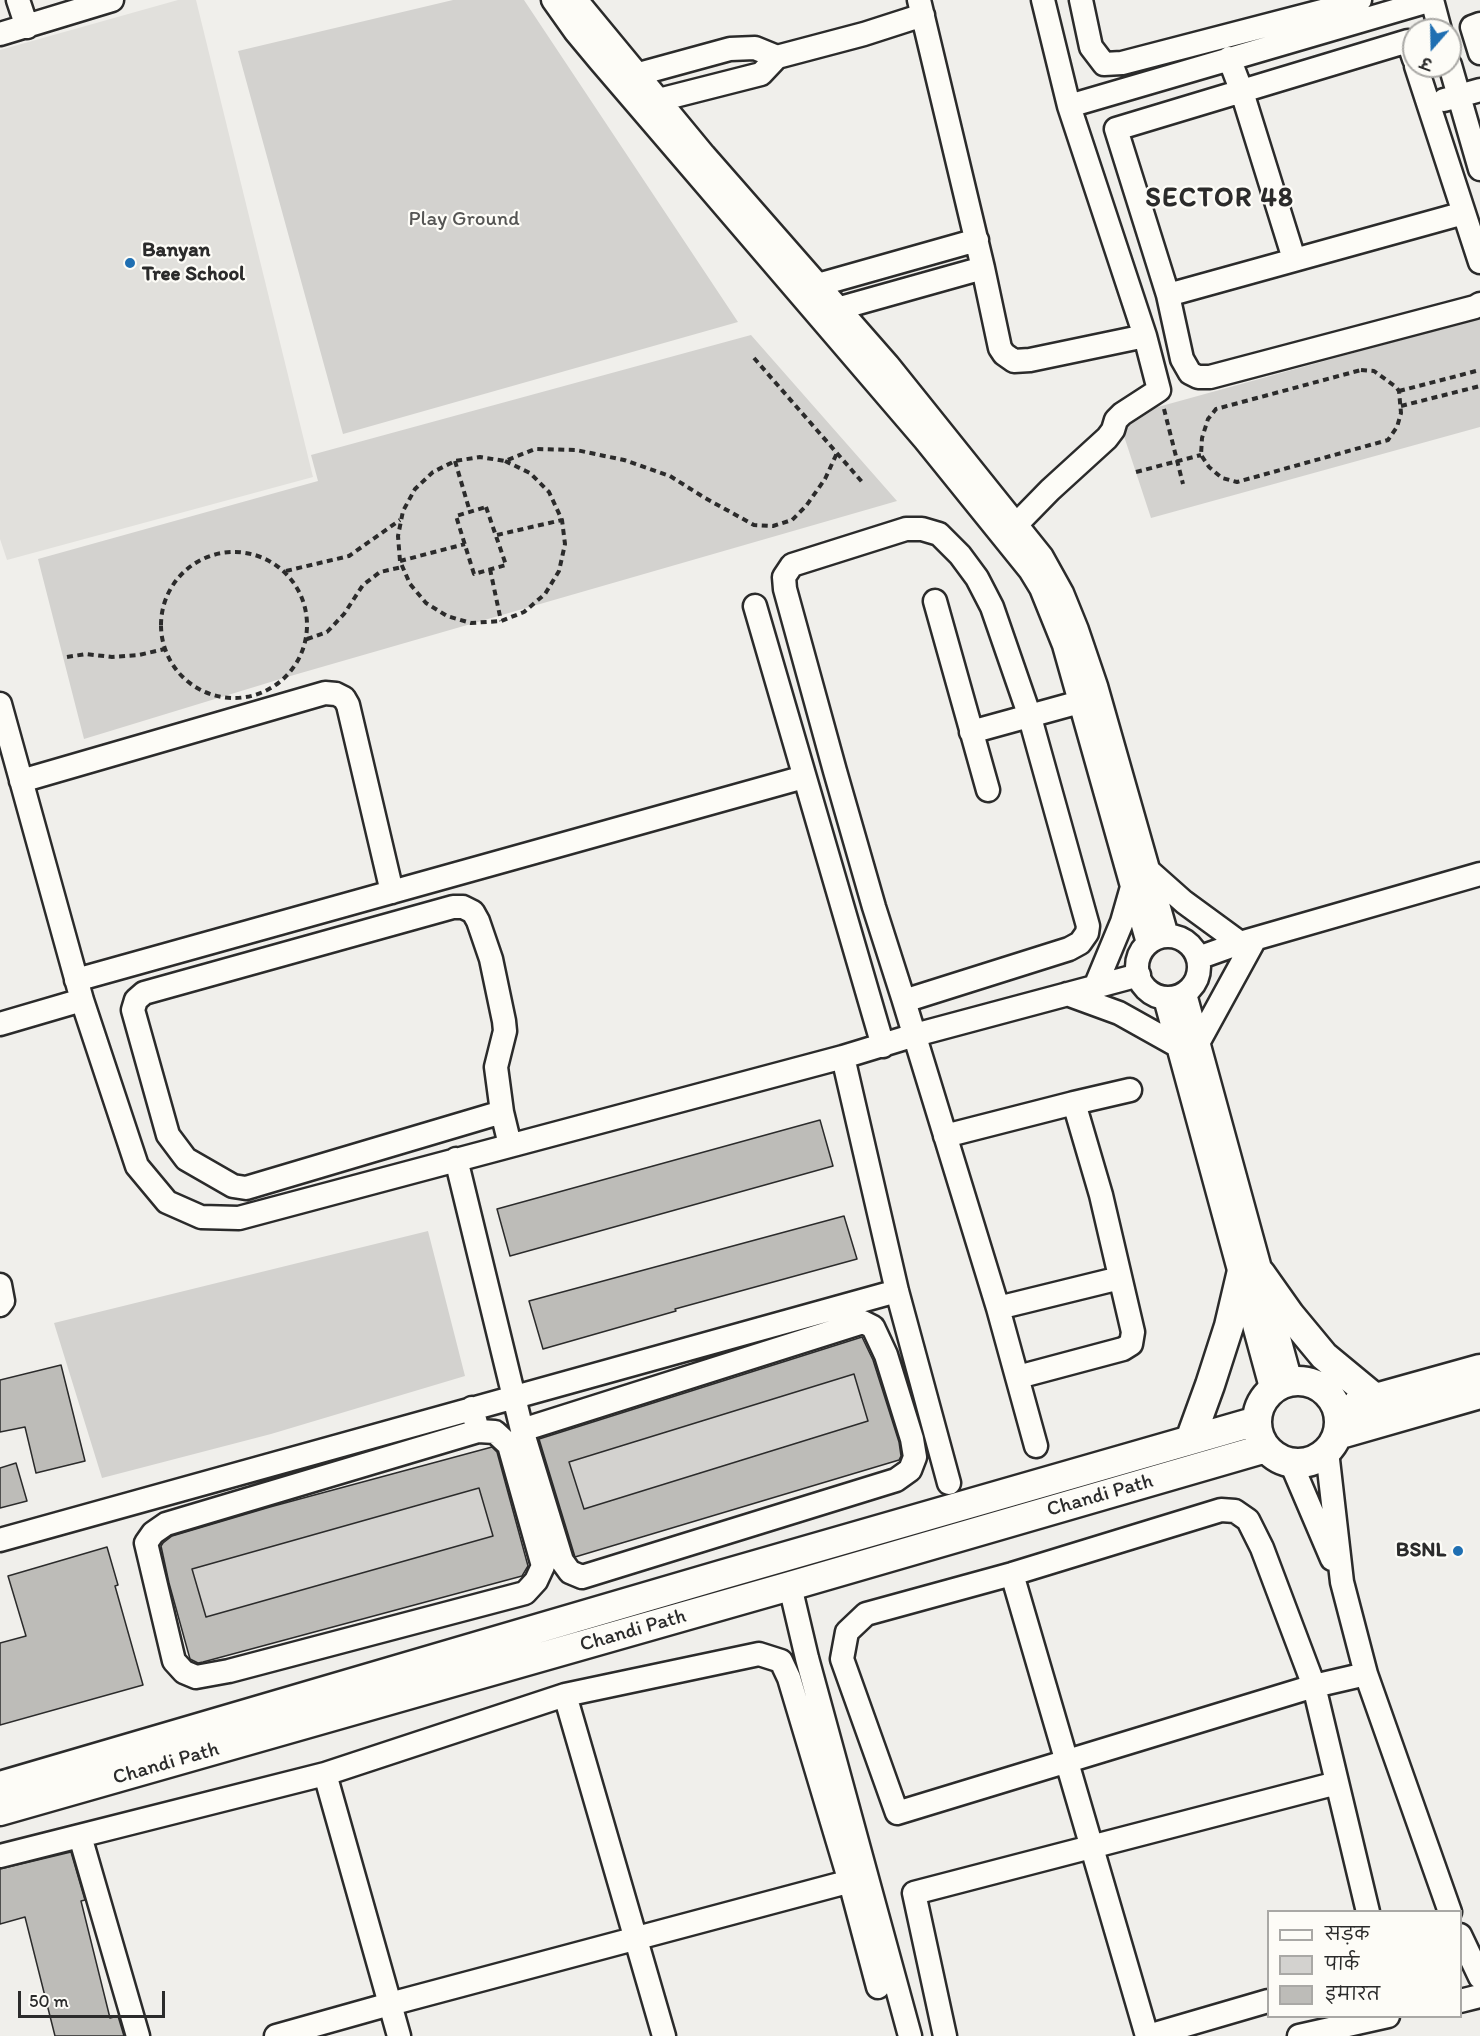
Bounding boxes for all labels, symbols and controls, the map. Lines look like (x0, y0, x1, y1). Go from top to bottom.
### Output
north arrow (1402, 18, 1462, 78)
text: उ (1418, 53, 1435, 74)
district label: SECTOR 48 (1146, 183, 1294, 215)
park label: Play Ground (408, 207, 520, 233)
place label: Banyan Tree School (142, 238, 245, 288)
marker: Banyan Tree School (123, 256, 137, 270)
street label: Chandi Path (1044, 1469, 1156, 1523)
place label: BSNL (1396, 1538, 1446, 1564)
marker: BSNL (1451, 1544, 1465, 1558)
street label: Chandi Path (577, 1604, 689, 1658)
street label: Chandi Path (110, 1737, 222, 1791)
legend (1267, 1910, 1462, 2018)
text: सड़क (1325, 1923, 1369, 1945)
text: पार्क (1325, 1953, 1359, 1975)
scale bar (21, 1979, 168, 2017)
text: इमारत (1325, 1983, 1380, 2005)
text: 50 m (29, 1990, 69, 2012)

